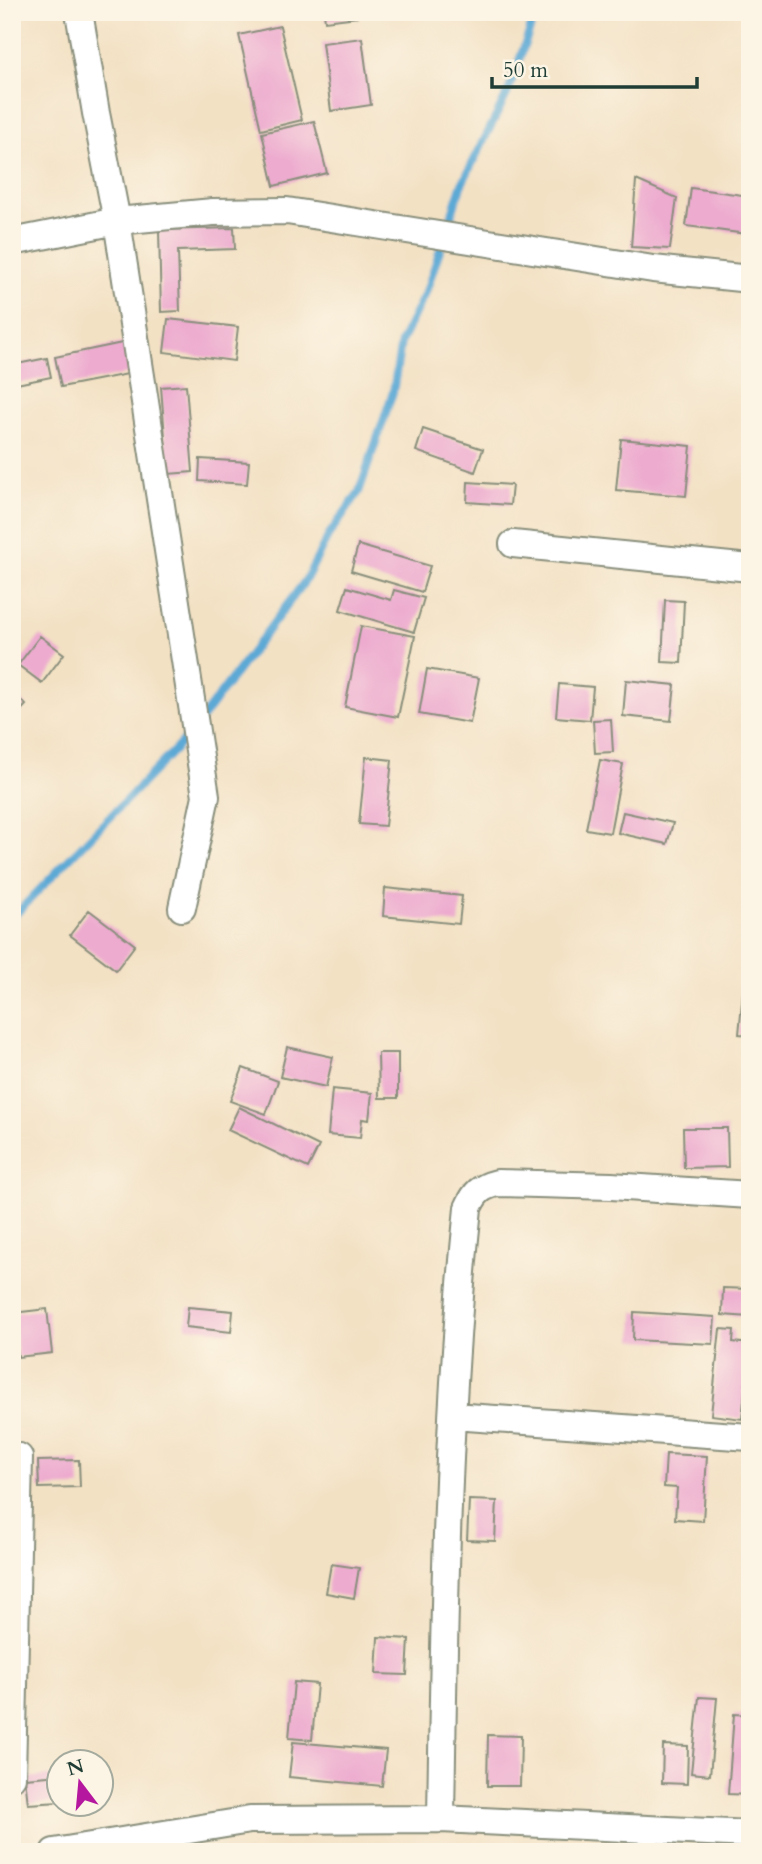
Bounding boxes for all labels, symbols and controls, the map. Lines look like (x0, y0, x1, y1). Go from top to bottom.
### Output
scale bar (492, 46, 697, 90)
text: 50 m (503, 56, 548, 85)
north arrow (46, 1748, 116, 1818)
text: N (64, 1753, 88, 1782)

